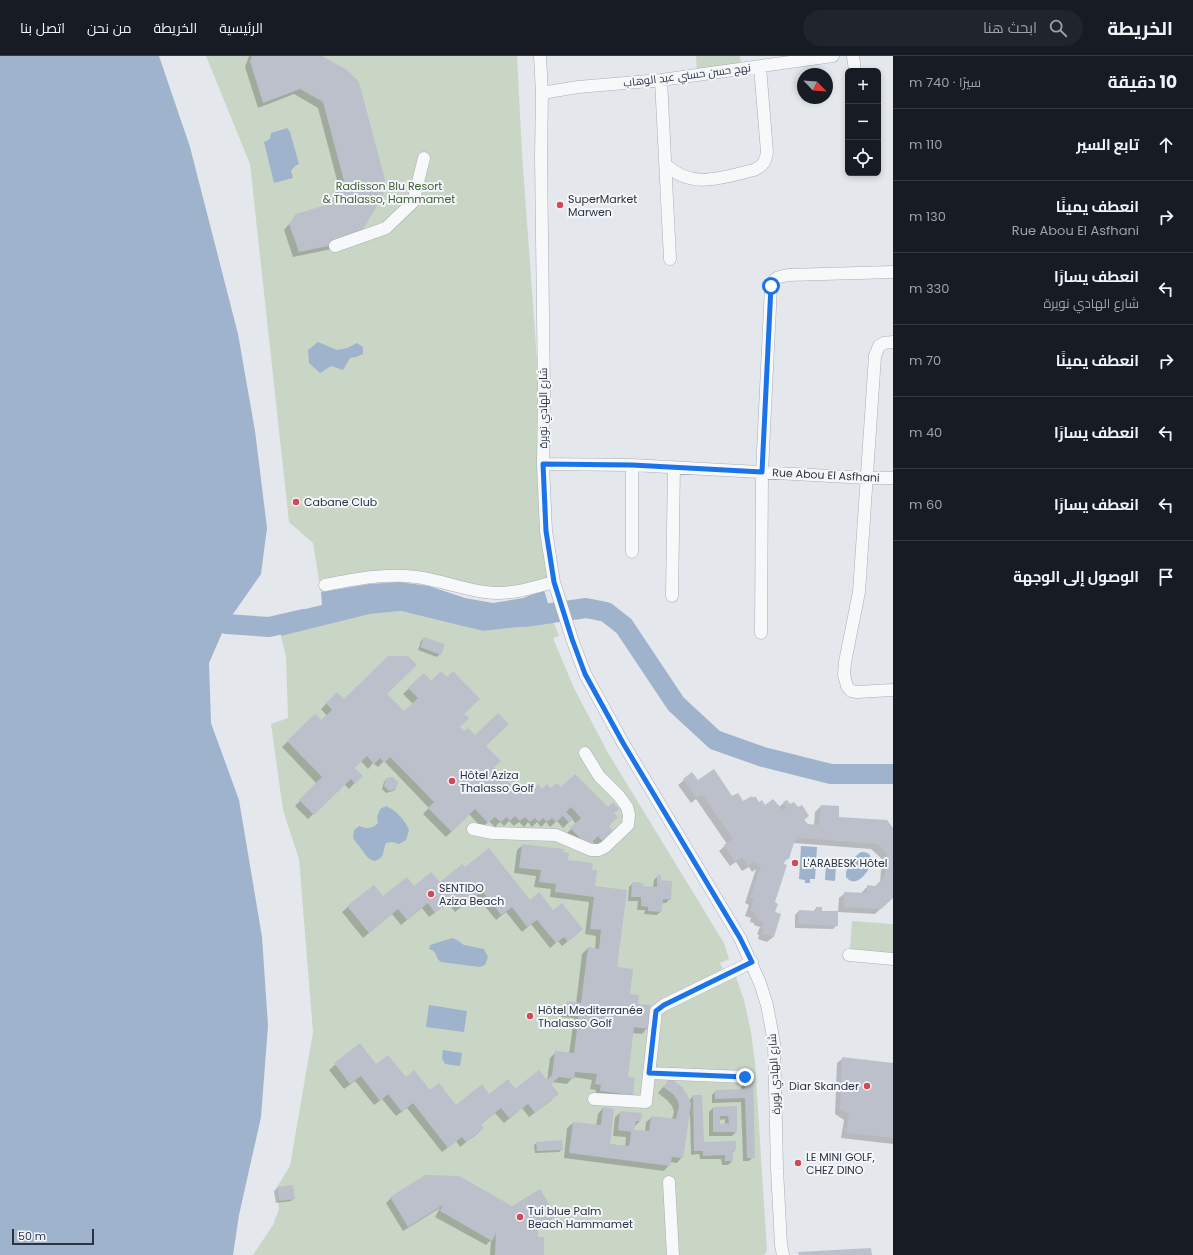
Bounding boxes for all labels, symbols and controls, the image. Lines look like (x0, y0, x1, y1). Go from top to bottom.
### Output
search box (803, 10, 1083, 46)
text: الخريطة (1107, 15, 1173, 42)
text: ابحث هنا (983, 17, 1037, 38)
icon: search (1047, 17, 1069, 39)
text: اتصل بنا (20, 18, 65, 38)
text: من نحن (87, 18, 131, 38)
text: الخريطة (153, 18, 197, 38)
text: الرئيسية (219, 18, 263, 38)
street label: نهج حسن حسني عبد الوهاب (622, 59, 752, 92)
north arrow (797, 68, 833, 104)
map controls (845, 68, 881, 176)
button: + (845, 68, 881, 104)
text: 10 دقيقة (1108, 70, 1177, 94)
text: سيرًا · 740 m (909, 73, 981, 92)
button: − (845, 104, 881, 140)
text: تابع السير (1076, 134, 1139, 155)
icon: ahead (1155, 134, 1177, 156)
text: 110 m (909, 135, 942, 154)
button: locate (845, 140, 881, 176)
park label: Radisson Blu Resort & Thalasso, Hammamet (323, 178, 455, 207)
place label: SuperMarket Marwen (568, 191, 637, 220)
text: انعطف يمينًا (1056, 196, 1139, 217)
marker: SuperMarket Marwen (555, 200, 565, 210)
icon: right (1155, 206, 1177, 228)
text: 130 m (909, 207, 946, 226)
text: Rue Abou El Asfhani (1012, 221, 1139, 240)
text: انعطف يسارًا (1054, 266, 1139, 287)
route start (762, 277, 780, 295)
icon: left (1155, 278, 1177, 300)
text: 330 m (909, 279, 949, 298)
text: شارع الهادي نويرة (1044, 294, 1139, 313)
text: انعطف يمينًا (1056, 350, 1139, 371)
icon: right (1155, 350, 1177, 372)
text: 70 m (909, 351, 941, 370)
street label: شارع الهادي نويرة (535, 368, 552, 448)
text: انعطف يسارًا (1054, 422, 1139, 443)
icon: left (1155, 422, 1177, 444)
text: 40 m (909, 423, 942, 442)
street label: Rue Abou El Asfhani (772, 464, 880, 486)
place label: Cabane Club (304, 494, 377, 510)
text: انعطف يسارًا (1054, 494, 1139, 515)
icon: left (1155, 494, 1177, 516)
text: 60 m (909, 495, 942, 514)
marker: Cabane Club (291, 497, 301, 507)
text: الوصول إلى الوجهة (1013, 566, 1139, 587)
icon: arrive (1155, 566, 1177, 588)
place label: Hôtel Aziza Thalasso Golf (460, 767, 534, 796)
marker: Hôtel Aziza Thalasso Golf (447, 776, 457, 786)
place label: L'ARABESK Hôtel (803, 855, 888, 871)
marker: L'ARABESK Hôtel (790, 858, 800, 868)
place label: SENTIDO Aziza Beach (439, 880, 504, 909)
marker: SENTIDO Aziza Beach (426, 889, 436, 899)
place label: Hôtel Mediterranée Thalasso Golf (538, 1002, 643, 1031)
marker: Hôtel Mediterranée Thalasso Golf (525, 1011, 535, 1021)
street label: شارع الهادي نويرة (764, 1033, 785, 1115)
route end (736, 1068, 754, 1086)
place label: Diar Skander (789, 1078, 859, 1094)
marker: Diar Skander (862, 1081, 872, 1091)
place label: LE MINI GOLF, CHEZ DINO (806, 1149, 875, 1178)
marker: LE MINI GOLF, CHEZ DINO (793, 1158, 803, 1168)
place label: Tui blue Palm Beach Hammamet (528, 1203, 633, 1232)
marker: Tui blue Palm Beach Hammamet (515, 1212, 525, 1222)
scale bar (12, 1227, 94, 1246)
text: 50 m (18, 1228, 46, 1244)

